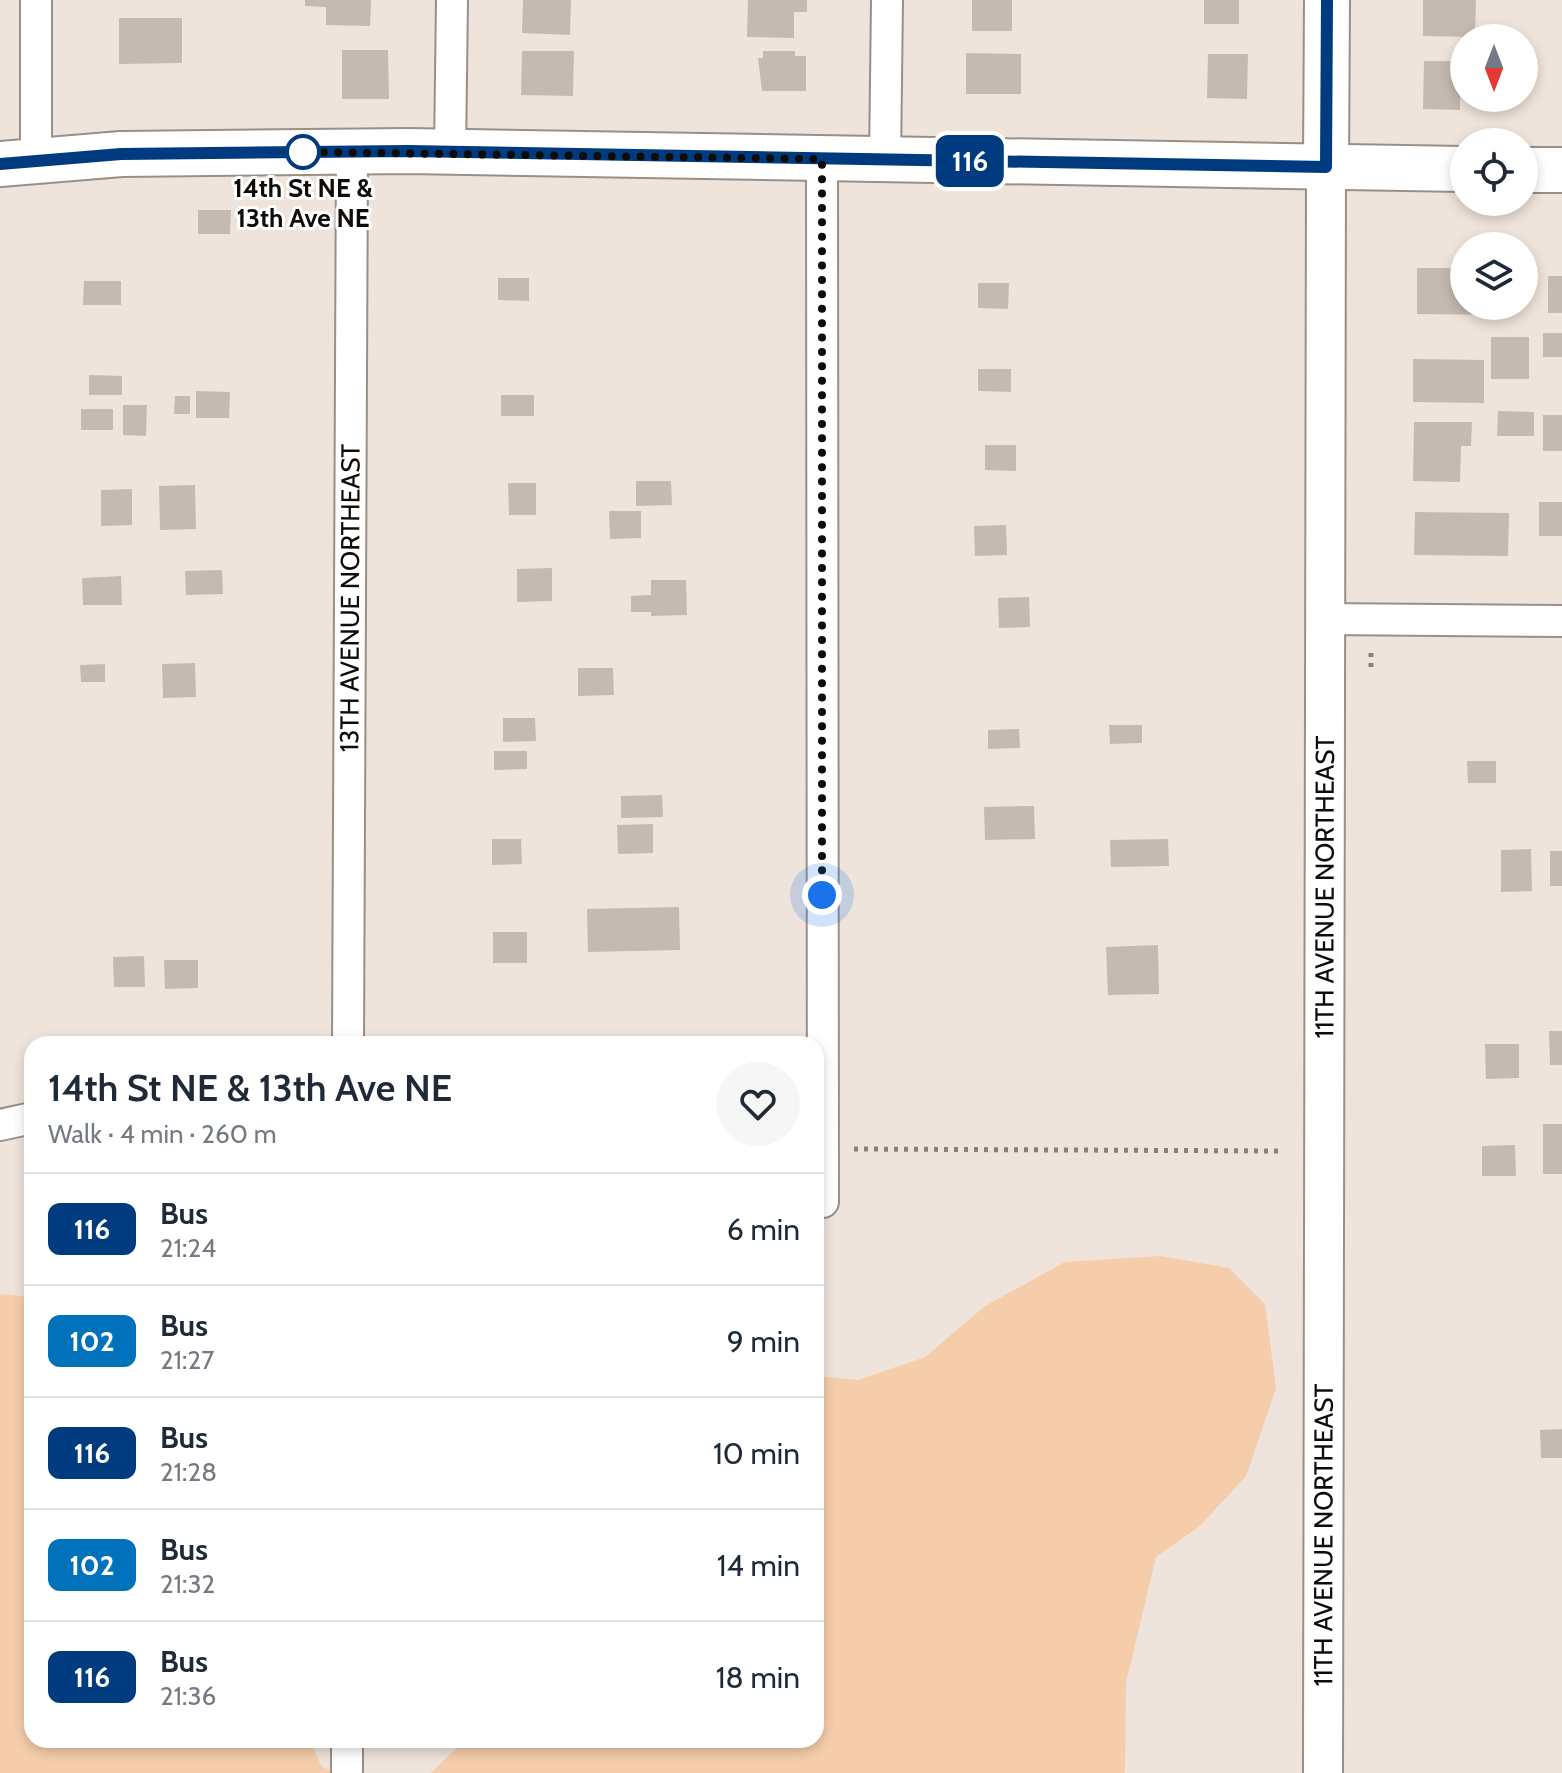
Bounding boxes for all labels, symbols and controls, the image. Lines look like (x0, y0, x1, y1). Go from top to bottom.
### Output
north arrow (1450, 24, 1538, 112)
map controls (1450, 24, 1538, 320)
button: locate (1450, 128, 1538, 216)
marker: 14th St NE & 13th Ave NE (286, 135, 320, 169)
line badge: 116 (924, 135, 1016, 187)
text: 116 (952, 144, 988, 178)
place label: 14th St NE & 13th Ave NE (233, 172, 374, 234)
button: layers (1450, 232, 1538, 320)
street label: 13TH AVENUE NORTHEAST (333, 444, 367, 752)
street label: 11TH AVENUE NORTHEAST (1308, 735, 1341, 1038)
your location (802, 875, 842, 915)
button: heart (716, 1062, 800, 1146)
text: 14th St NE & 13th Ave NE (48, 1064, 452, 1111)
text: Walk · 4 min · 260 m (48, 1118, 277, 1150)
text: Bus (160, 1195, 208, 1232)
text: 6 min (727, 1211, 800, 1248)
text: 116 (74, 1212, 110, 1246)
text: 21:24 (160, 1232, 216, 1264)
text: Bus (160, 1307, 208, 1344)
text: 9 min (727, 1323, 800, 1360)
text: 102 (70, 1324, 114, 1358)
text: 21:27 (160, 1344, 214, 1376)
street label: 11TH AVENUE NORTHEAST (1307, 1383, 1340, 1686)
text: Bus (160, 1419, 208, 1456)
text: 10 min (713, 1435, 800, 1472)
text: 116 (74, 1436, 110, 1470)
text: 21:28 (160, 1456, 217, 1488)
text: Bus (160, 1531, 208, 1568)
text: 14 min (717, 1547, 800, 1584)
text: 102 (70, 1548, 114, 1582)
text: 21:32 (160, 1568, 215, 1600)
text: Bus (160, 1643, 208, 1680)
text: 18 min (716, 1659, 800, 1696)
text: 116 (74, 1660, 110, 1694)
text: 21:36 (160, 1680, 216, 1712)

